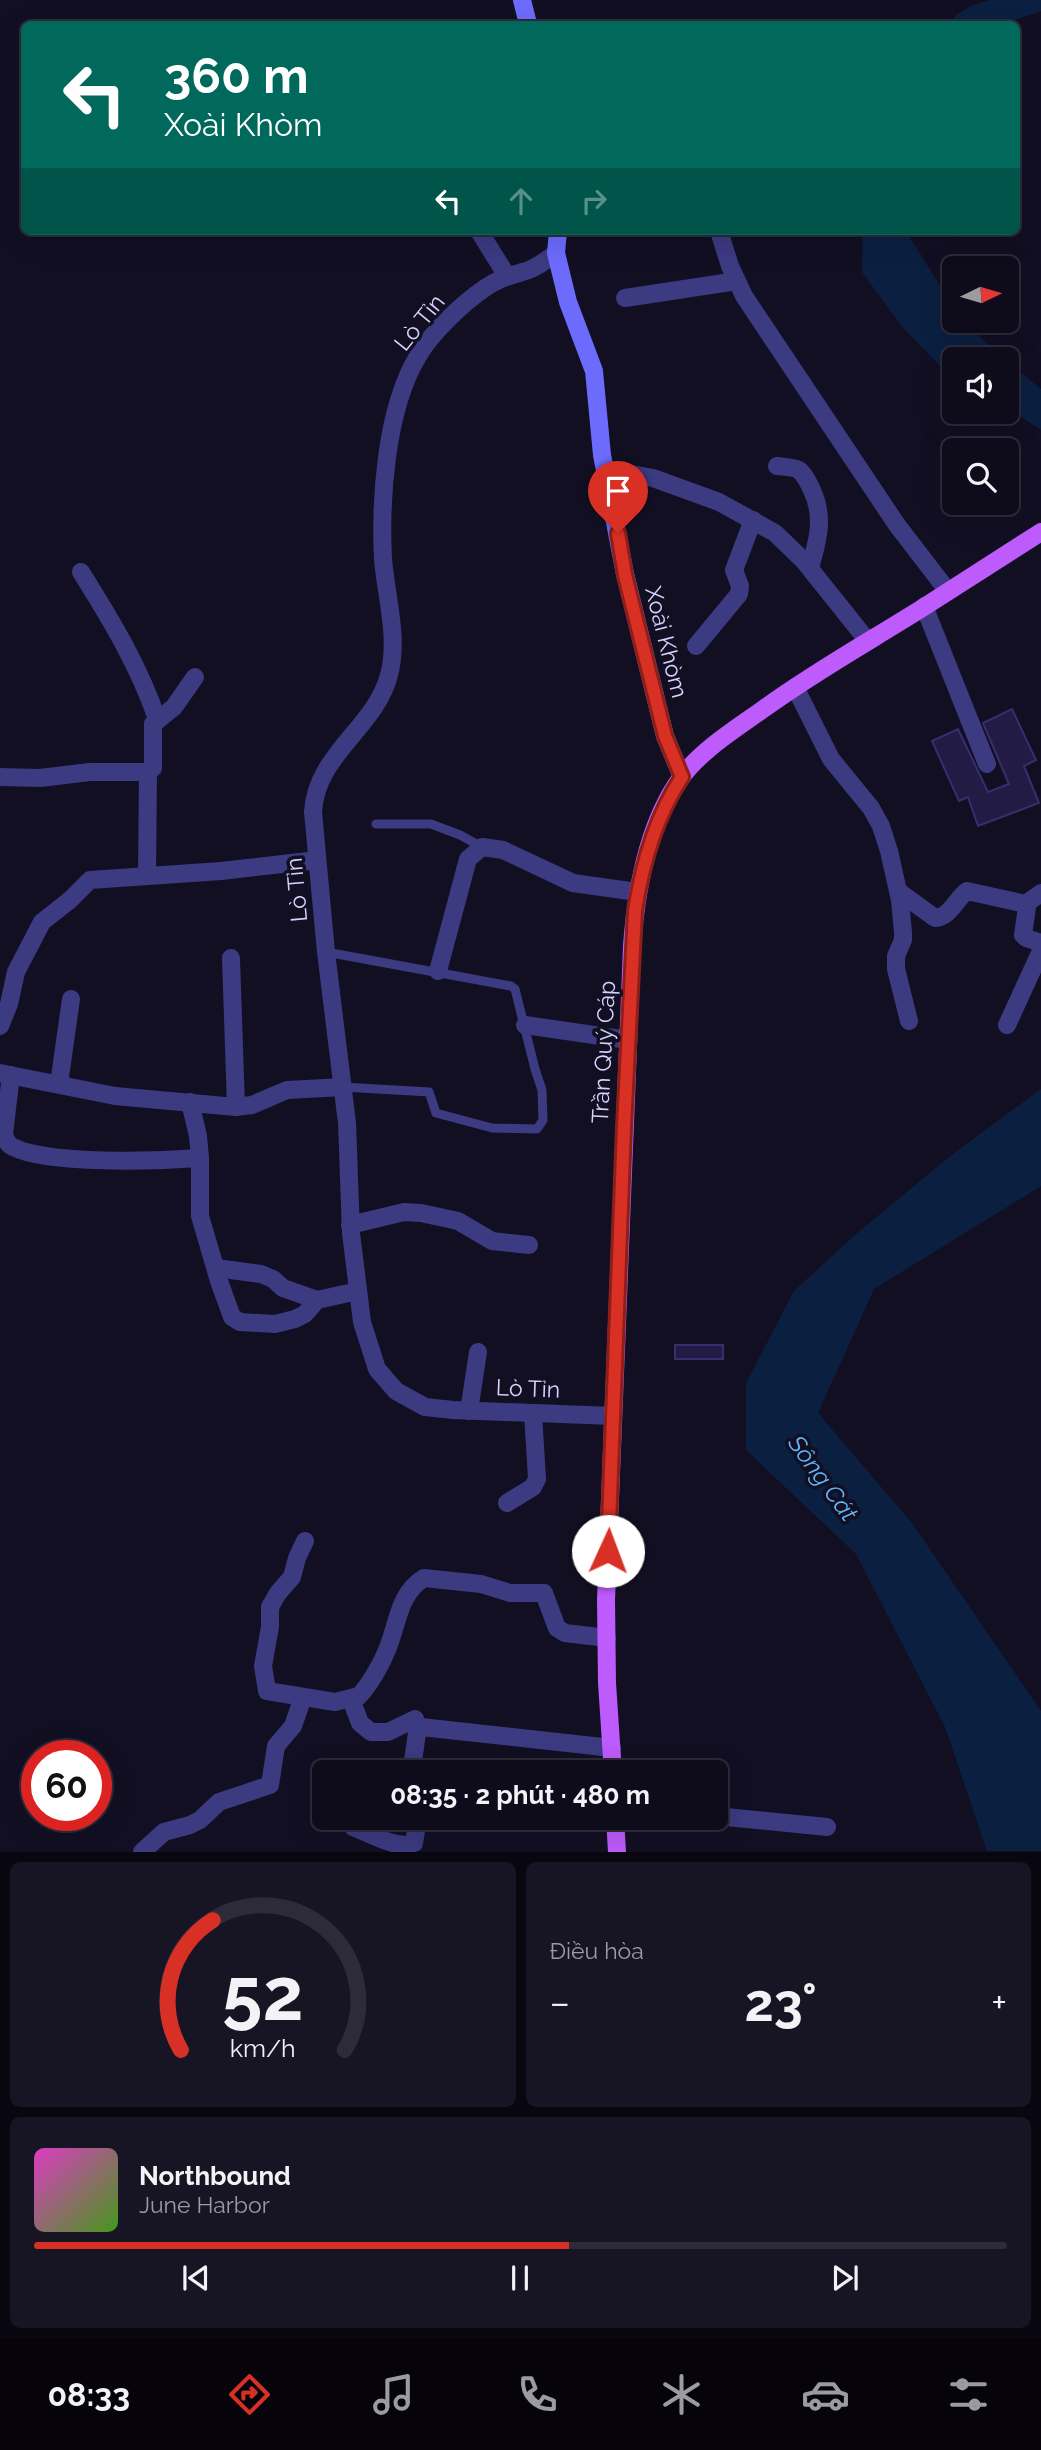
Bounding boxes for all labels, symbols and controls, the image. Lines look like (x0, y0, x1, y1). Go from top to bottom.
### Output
text: 360 m (164, 47, 309, 104)
icon: left (49, 49, 140, 140)
text: Xoài Khòm (164, 106, 322, 143)
icon: left (429, 182, 467, 220)
icon: ahead (502, 182, 540, 220)
icon: right (575, 182, 613, 220)
north arrow (942, 256, 1018, 332)
map controls (942, 256, 1019, 515)
street label: Lò Tỉn (388, 288, 450, 356)
button: sound (942, 347, 1019, 424)
button: search (942, 438, 1019, 515)
pin (588, 461, 648, 533)
icon: arrive (599, 472, 637, 510)
street label: Xoài Khòm (640, 584, 694, 700)
street label: Lò Tỉn (280, 857, 312, 923)
street label: Trần Quý Cáp (586, 980, 620, 1124)
street label: Lò Tỉn (495, 1373, 561, 1403)
water label: Sông Cát (782, 1429, 864, 1527)
position arrow (571, 1514, 645, 1588)
speed limit sign: 60 (21, 1740, 112, 1831)
text: 08:35 · 2 phút · 480 m (390, 1780, 650, 1810)
text: Điều hòa (550, 1937, 644, 1964)
text: 52 (222, 1953, 303, 2038)
text: 23° (744, 1972, 817, 2033)
text: − (550, 1980, 570, 2025)
text: + (991, 1980, 1007, 2025)
text: km/h (230, 2033, 296, 2063)
text: Northbound (139, 2161, 291, 2191)
text: June Harbor (139, 2191, 270, 2218)
icon: previous (177, 2259, 215, 2297)
icon: pause (501, 2259, 539, 2297)
icon: next (826, 2259, 864, 2297)
icon: directions (225, 2370, 274, 2419)
icon: music (369, 2370, 418, 2419)
icon: phone (513, 2370, 562, 2419)
icon: climate (657, 2370, 706, 2419)
icon: car (801, 2370, 850, 2419)
icon: filters (944, 2370, 993, 2419)
text: 08:33 (47, 2376, 130, 2413)

